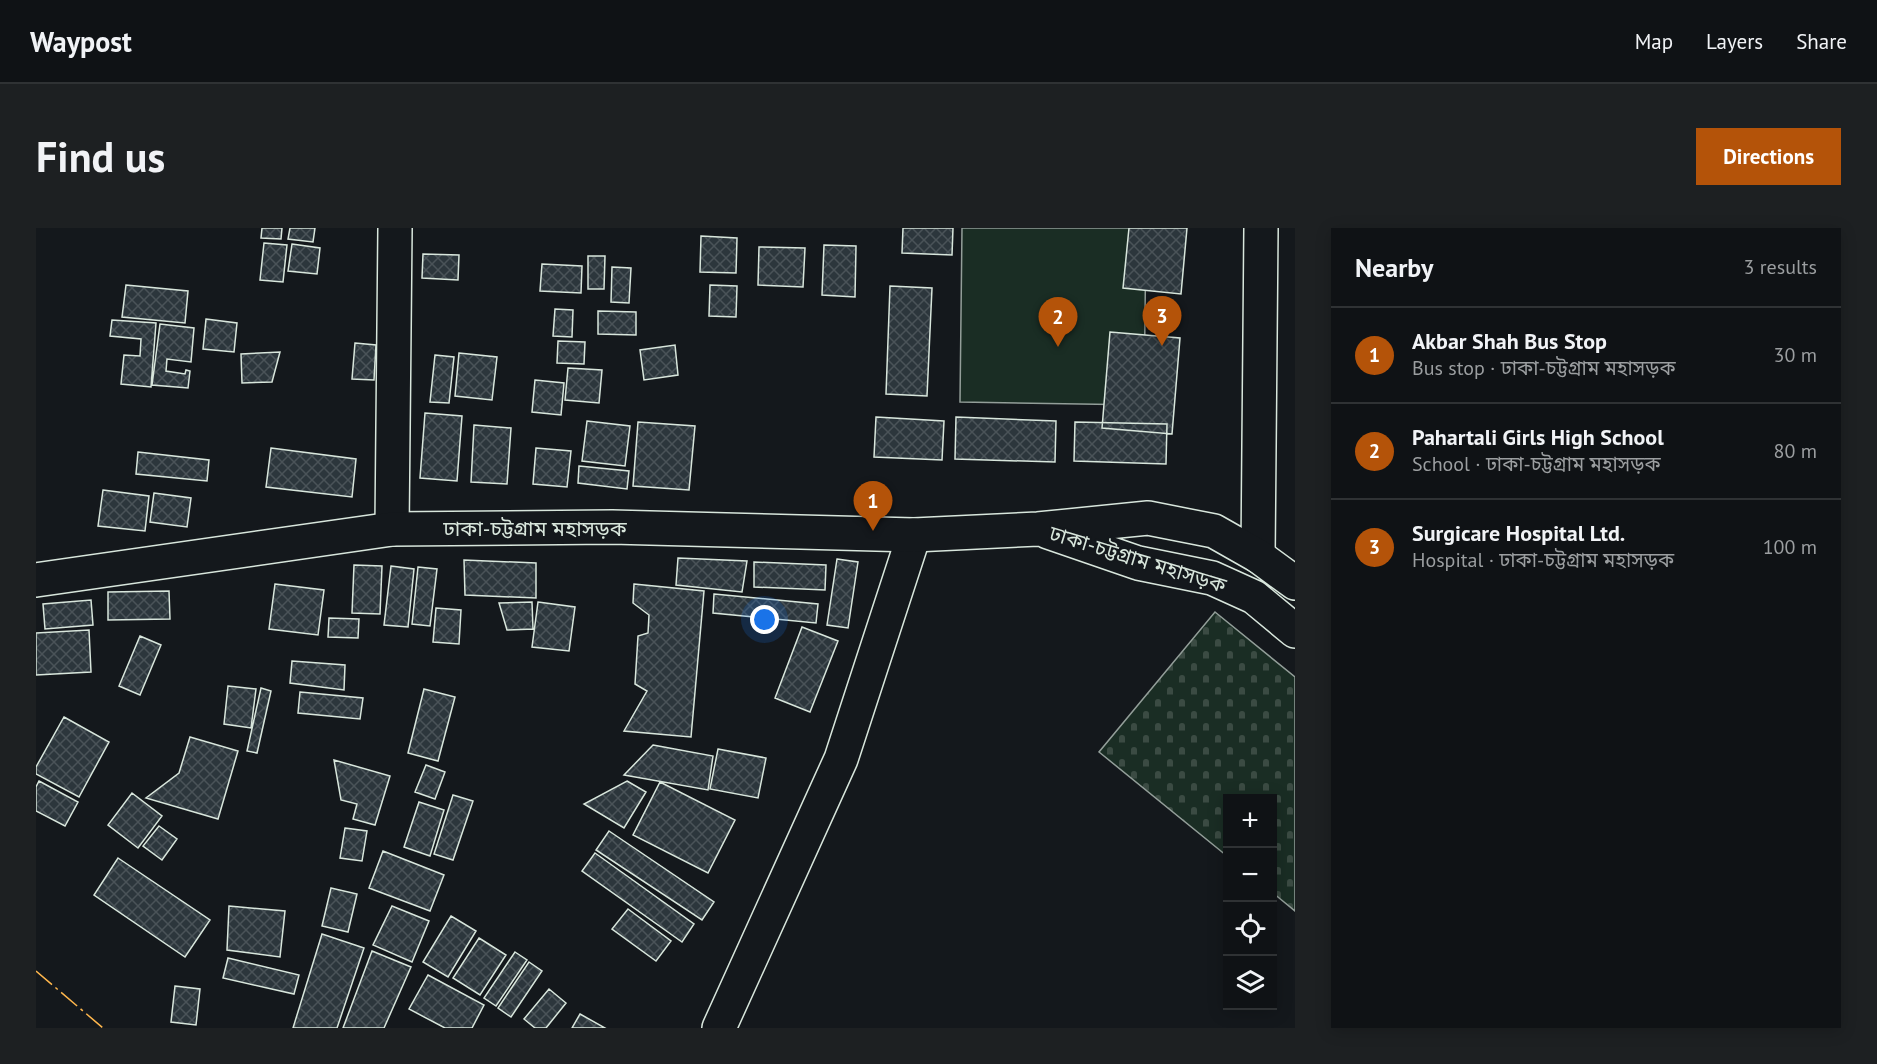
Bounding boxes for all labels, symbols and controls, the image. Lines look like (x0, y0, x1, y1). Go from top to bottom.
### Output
text: Waypost (30, 23, 132, 60)
text: Map (1635, 28, 1673, 55)
text: Layers (1706, 28, 1763, 55)
text: Share (1796, 28, 1847, 55)
button: Directions (1696, 128, 1841, 185)
text: Find us (36, 129, 165, 184)
text: Nearby (1355, 251, 1433, 284)
text: 3 results (1744, 254, 1817, 280)
pin: 3 (1142, 296, 1182, 346)
pin: 2 (1038, 298, 1078, 347)
text: Akbar Shah Bus Stop (1412, 327, 1607, 355)
text: 1 (1369, 342, 1380, 368)
text: 30 m (1774, 342, 1817, 368)
text: Bus stop · ঢাকা-চট্টগ্রাম মহাসড়ক (1412, 355, 1676, 381)
text: Pahartali Girls High School (1412, 423, 1664, 451)
text: 2 (1369, 438, 1380, 464)
text: 80 m (1774, 438, 1817, 464)
text: School · ঢাকা-চট্টগ্রাম মহাসড়ক (1412, 451, 1661, 477)
pin: 1 (854, 482, 892, 531)
street label: ঢাকা-চট্টগ্রাম মহাসড়ক (442, 515, 628, 542)
street label: ঢাকা-চট্টগ্রাম মহাসড়ক (1045, 519, 1231, 599)
text: Surgicare Hospital Ltd. (1412, 519, 1625, 547)
text: 3 (1369, 534, 1380, 560)
text: 100 m (1763, 534, 1817, 560)
text: Hospital · ঢাকা-চট্টগ্রাম মহাসড়ক (1412, 547, 1674, 573)
your location (750, 605, 779, 634)
map controls (1223, 794, 1277, 1010)
button: + (1223, 794, 1277, 848)
button: − (1223, 848, 1277, 902)
button: locate (1223, 902, 1277, 956)
button: layers (1223, 956, 1277, 1010)

